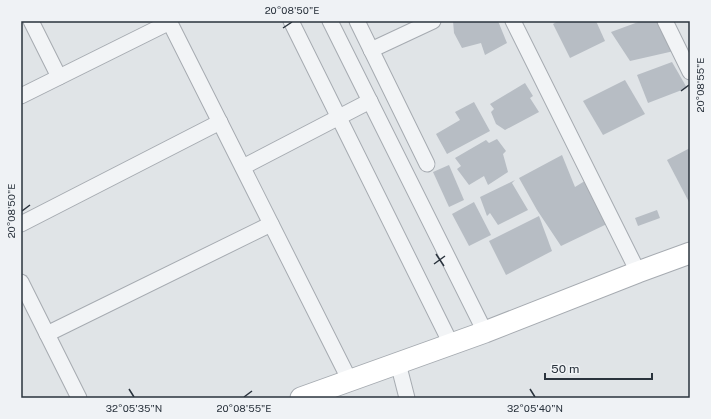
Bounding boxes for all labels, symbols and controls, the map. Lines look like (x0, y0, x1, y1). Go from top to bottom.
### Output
text: 20°08'50"E (265, 4, 319, 16)
text: 20°08'55"E (694, 58, 706, 113)
text: 20°08'50"E (5, 184, 17, 238)
scale bar (545, 355, 652, 381)
text: 50 m (551, 362, 579, 376)
text: 32°05'35"N (106, 402, 162, 414)
text: 20°08'55"E (217, 402, 272, 414)
text: 32°05'40"N (507, 402, 563, 414)

